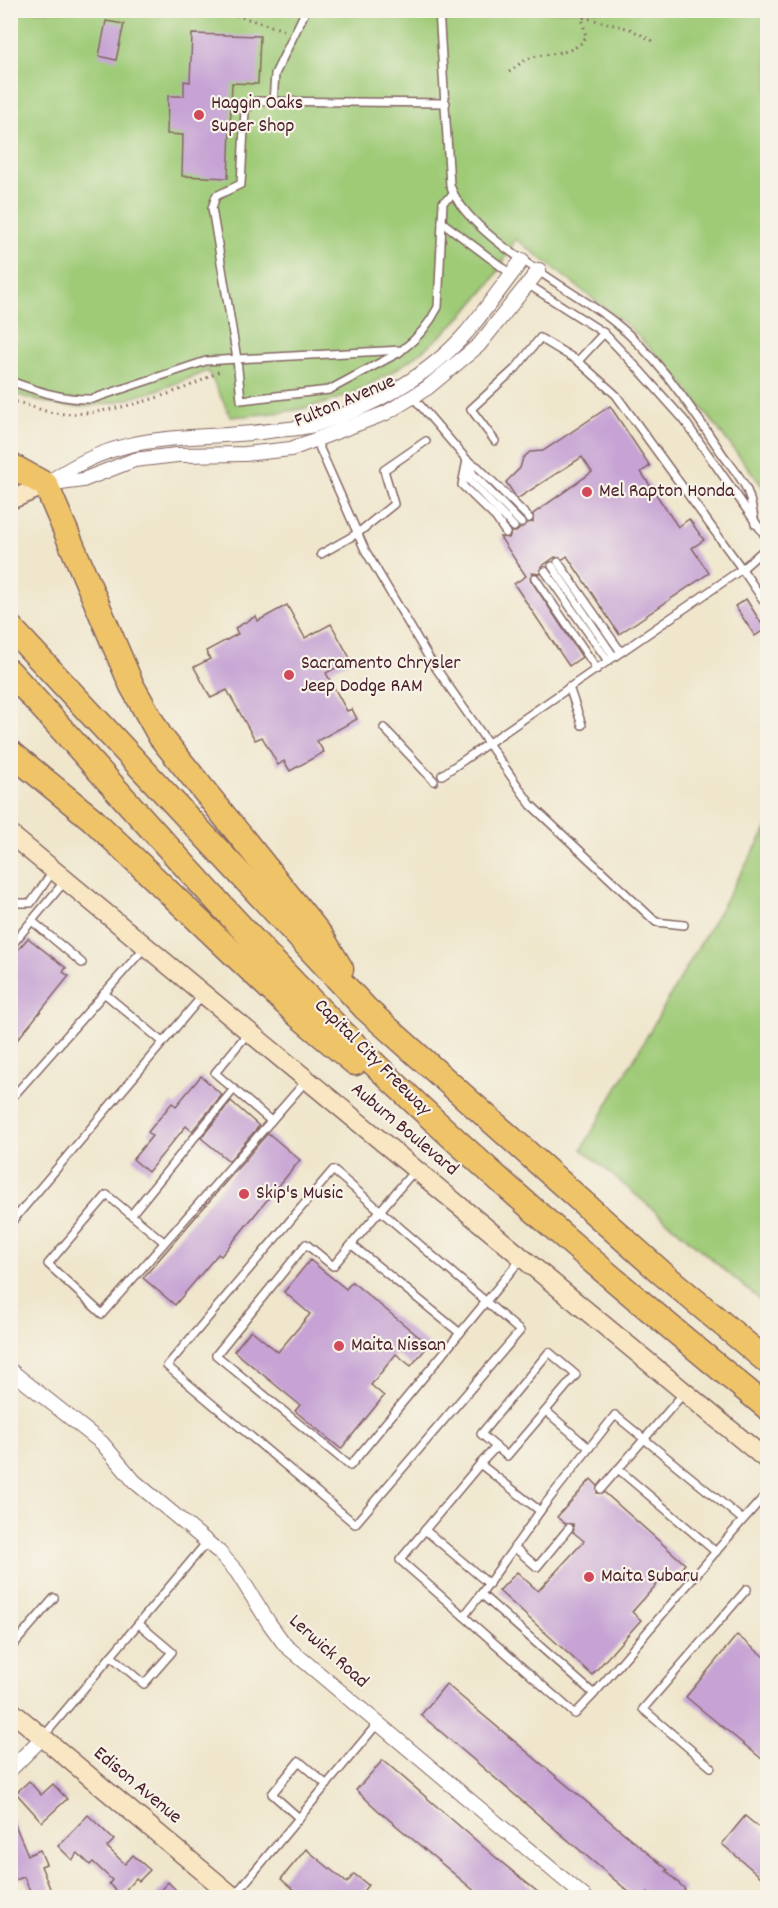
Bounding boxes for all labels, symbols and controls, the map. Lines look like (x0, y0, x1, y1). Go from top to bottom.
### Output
place label: Haggin Oaks Super Shop (211, 90, 303, 141)
marker: Haggin Oaks Super Shop (192, 108, 206, 122)
street label: Fulton Avenue (290, 368, 400, 436)
place label: Mel Rapton Honda (599, 478, 735, 506)
marker: Mel Rapton Honda (580, 485, 594, 499)
place label: Sacramento Chrysler Jeep Dodge RAM (301, 650, 461, 701)
marker: Sacramento Chrysler Jeep Dodge RAM (282, 668, 296, 682)
street label: Capital City Freeway (307, 993, 438, 1124)
street label: Auburn Boulevard (344, 1076, 464, 1184)
place label: Skip's Music (256, 1180, 343, 1208)
marker: Skip's Music (237, 1187, 251, 1201)
place label: Maita Nissan (351, 1332, 446, 1360)
marker: Maita Nissan (332, 1339, 346, 1353)
place label: Maita Subaru (601, 1563, 699, 1591)
marker: Maita Subaru (582, 1570, 596, 1584)
street label: Lerwick Road (282, 1608, 374, 1696)
street label: Edison Avenue (87, 1741, 188, 1832)

